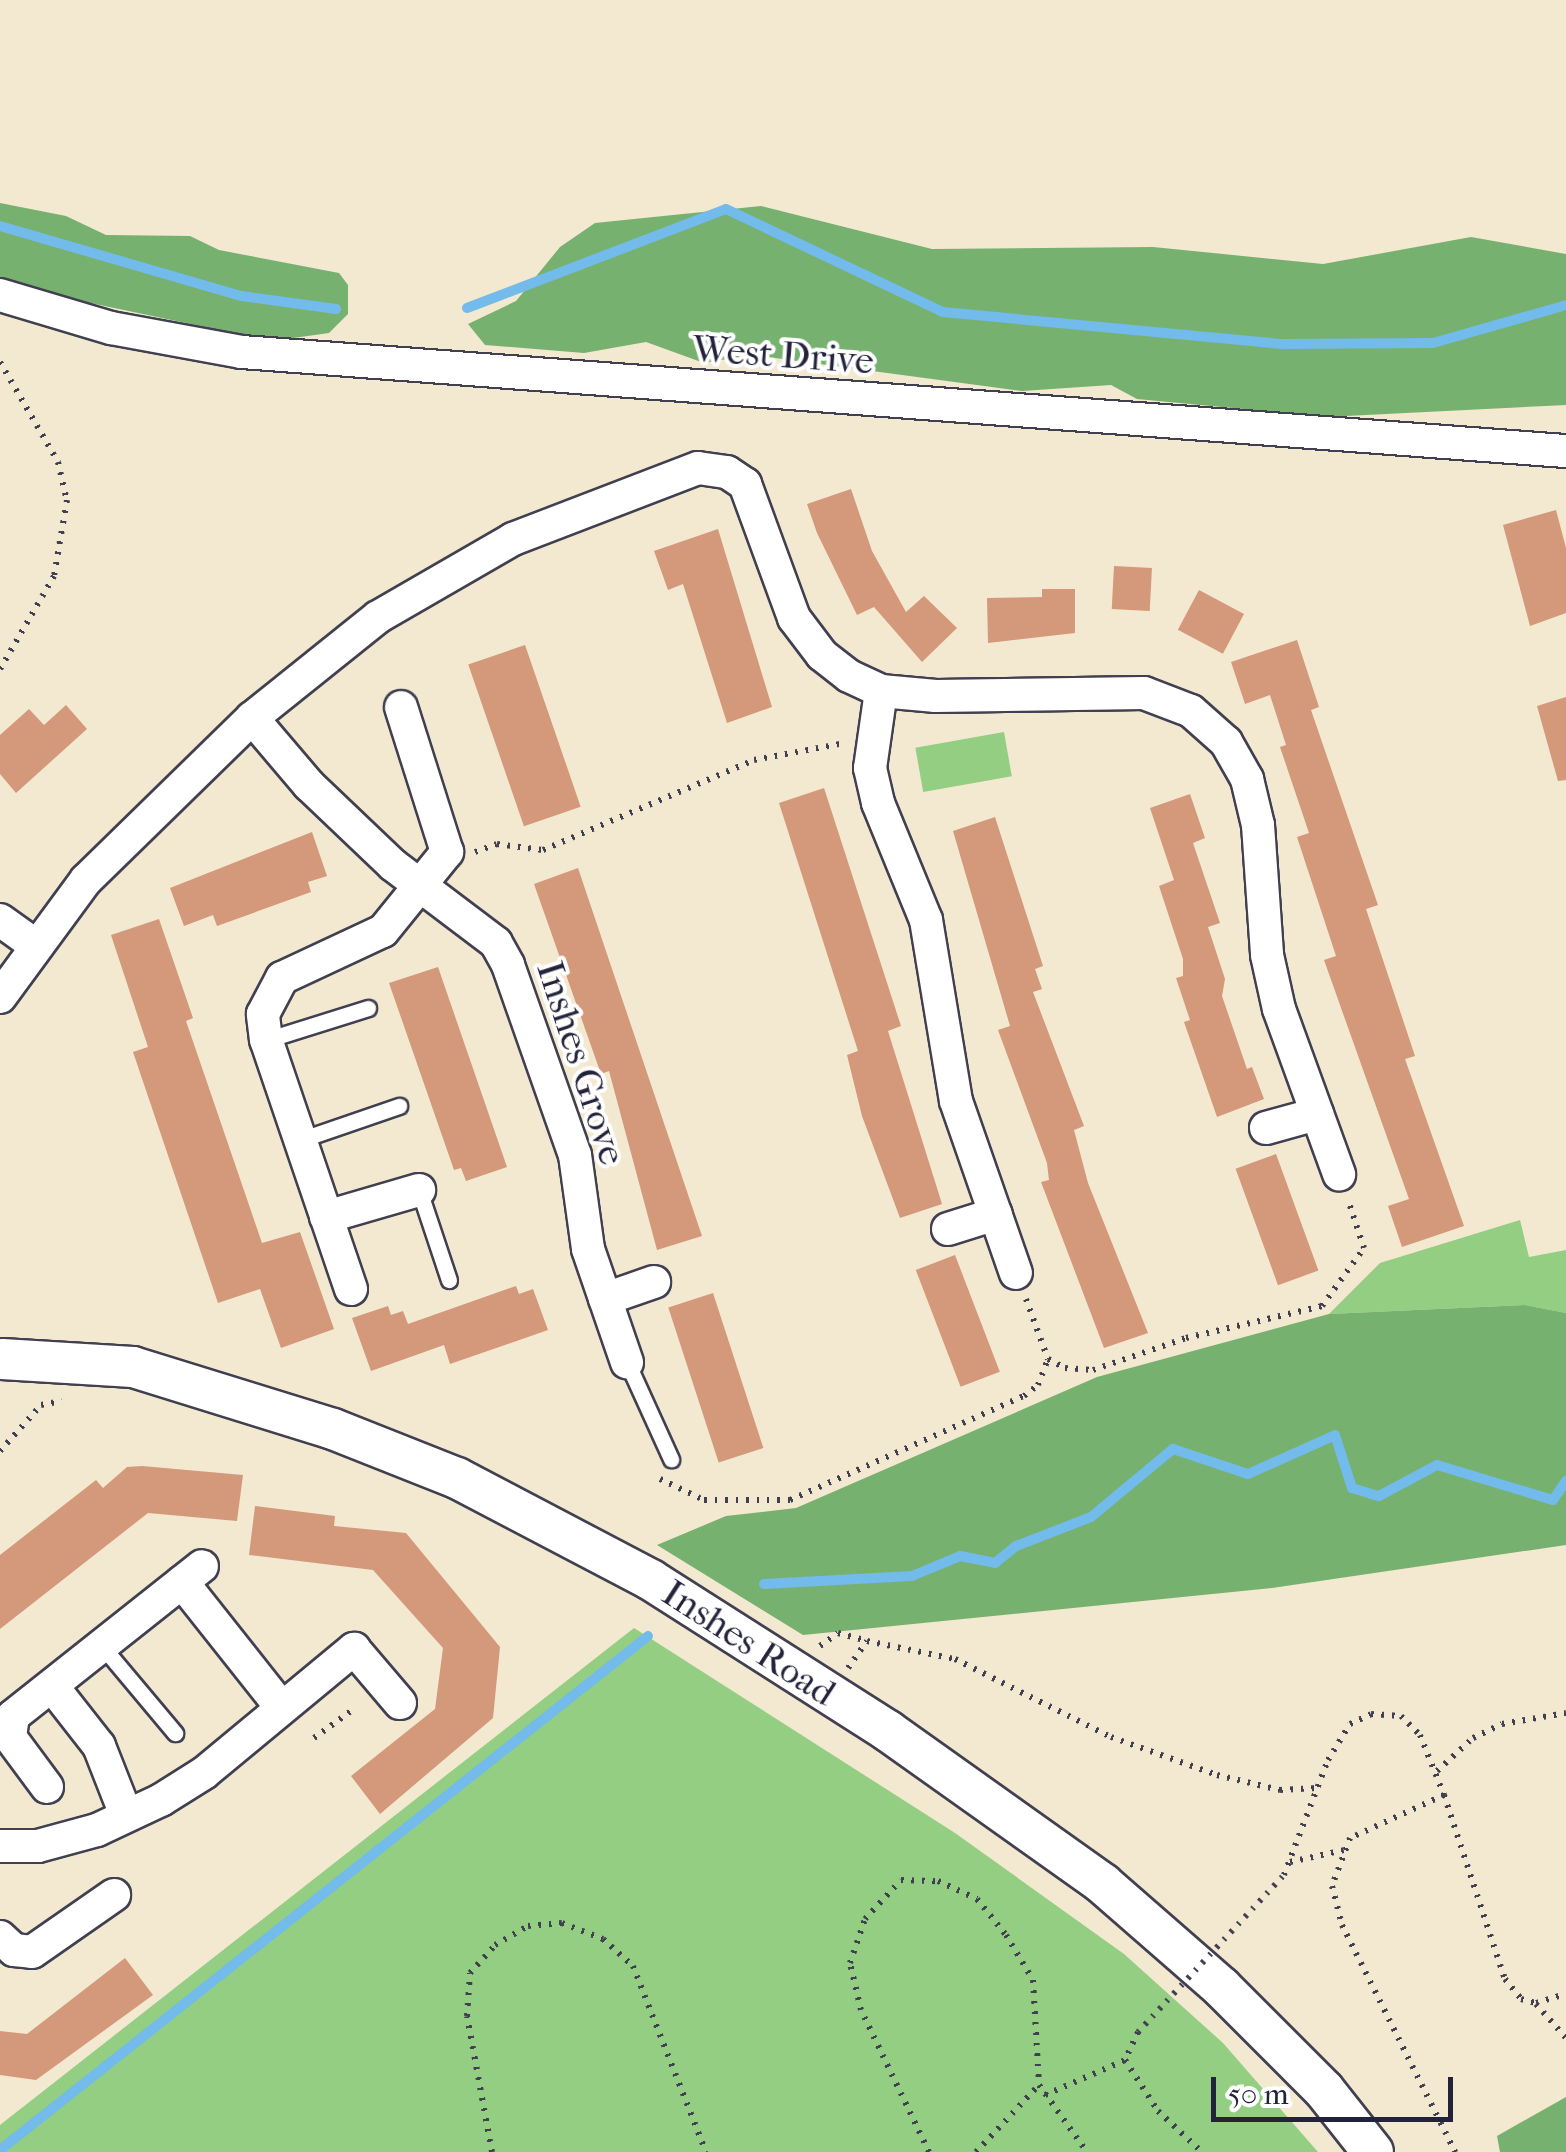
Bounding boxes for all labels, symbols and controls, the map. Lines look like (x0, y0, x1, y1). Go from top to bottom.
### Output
street label: West Drive (691, 326, 875, 384)
street label: Inshes Grove (527, 955, 635, 1171)
street label: Inshes Road (654, 1570, 844, 1716)
scale bar (1216, 2057, 1458, 2119)
text: 50 m (1228, 2077, 1289, 2112)

